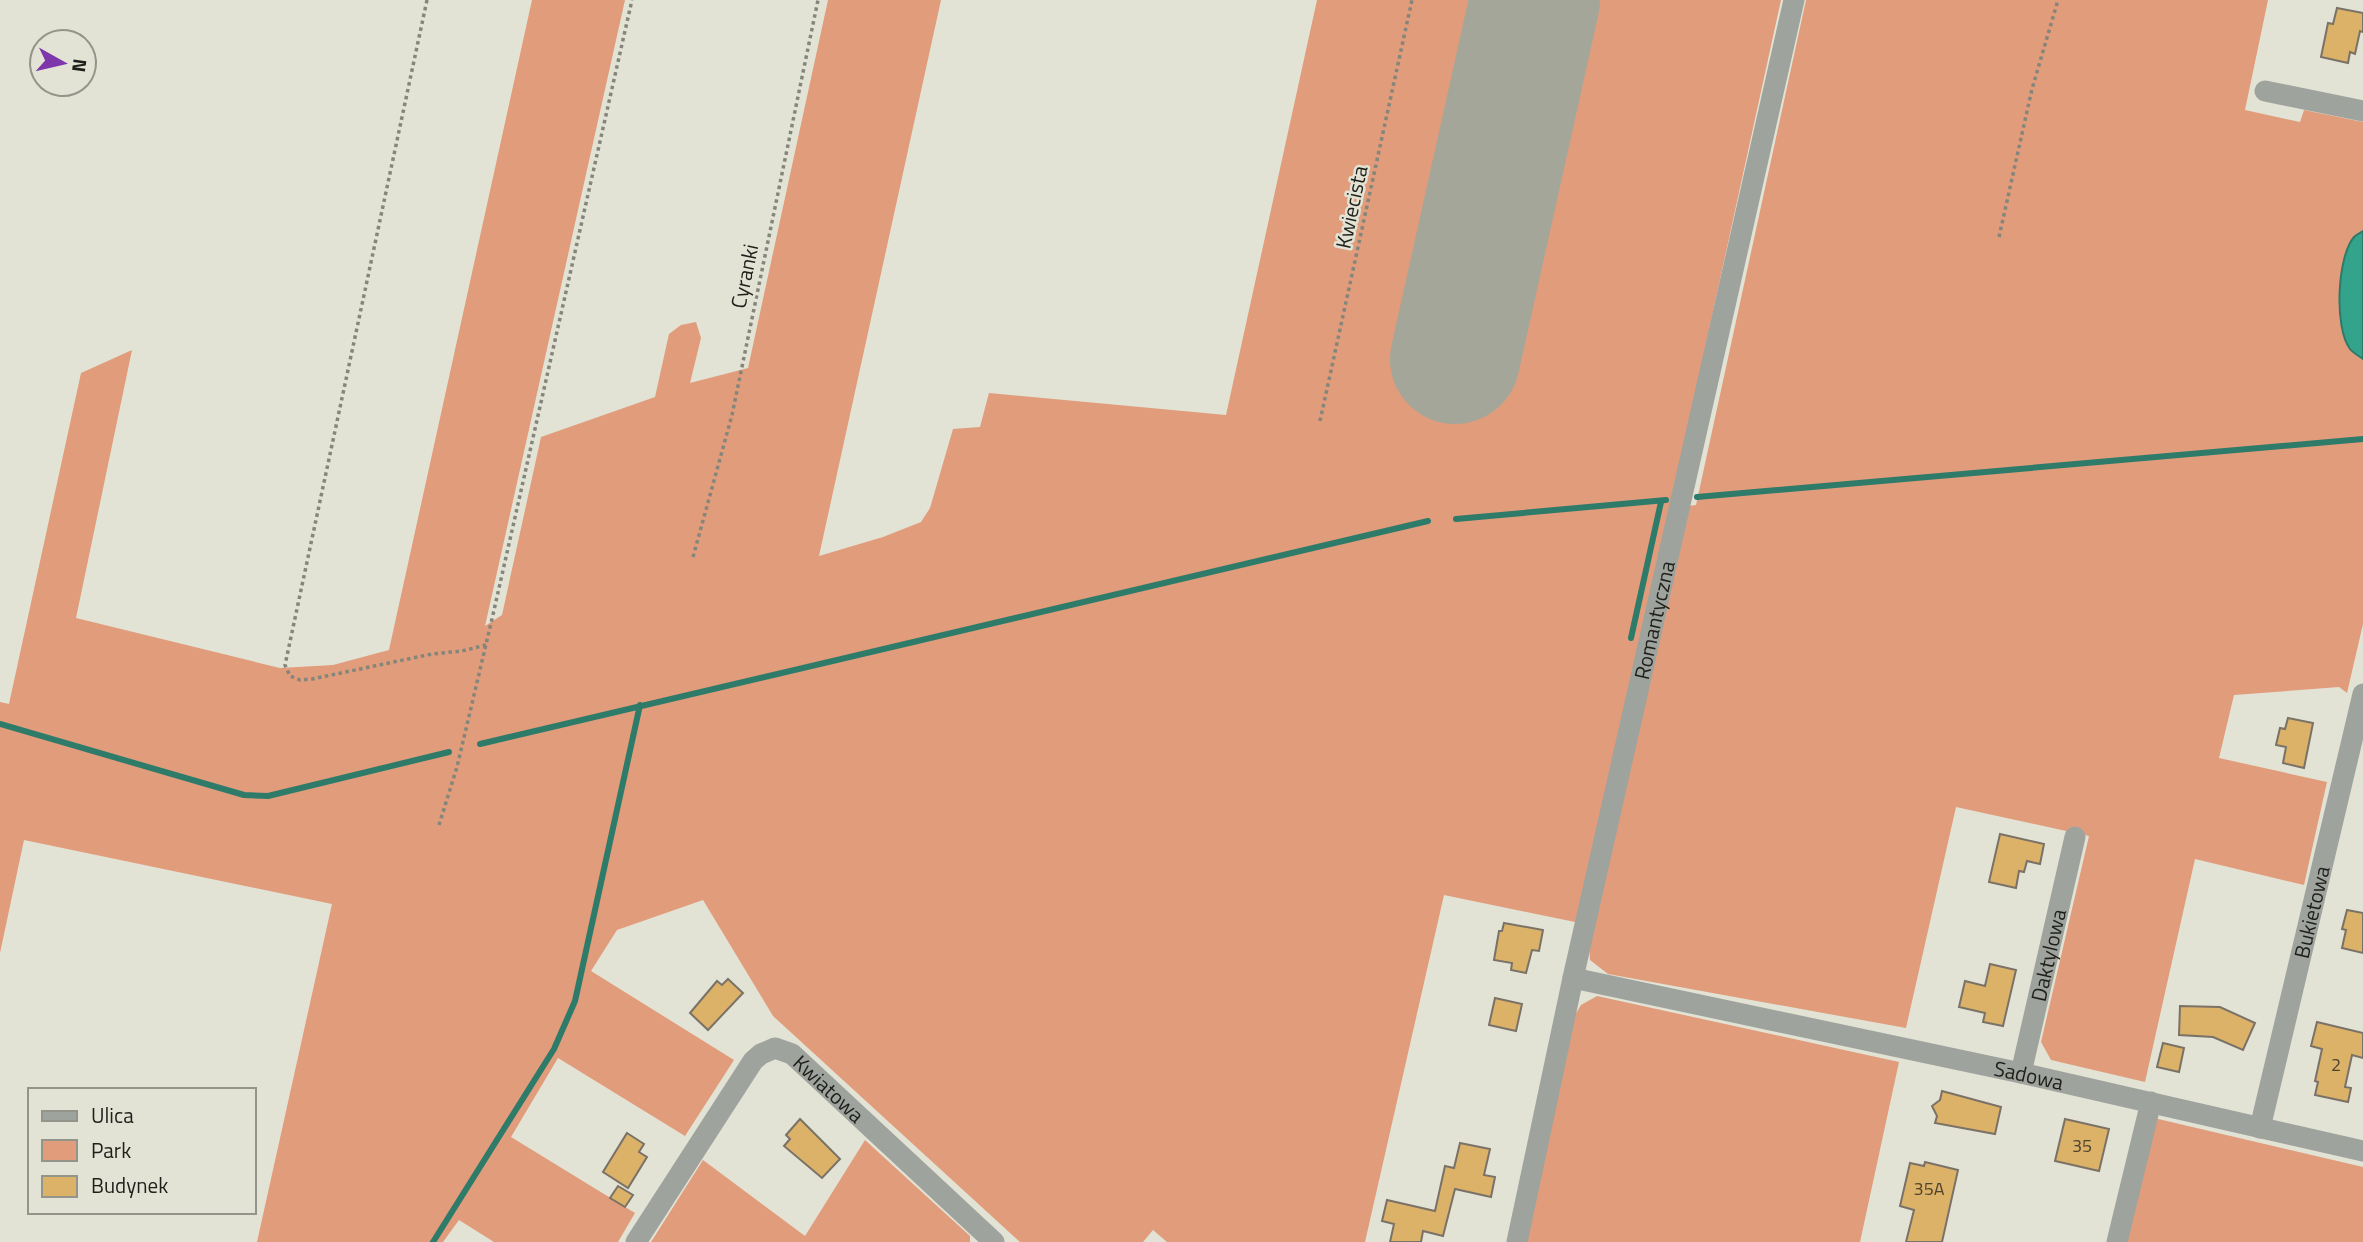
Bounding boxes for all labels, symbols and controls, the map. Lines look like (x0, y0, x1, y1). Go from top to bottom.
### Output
north arrow (28, 28, 98, 98)
text: N (65, 57, 96, 74)
street label: Kwiecista (1327, 162, 1375, 251)
street label: Cyranki (722, 241, 766, 311)
street label: Romantyczna (1625, 557, 1683, 682)
street label: Bukietowa (2285, 862, 2338, 961)
street label: Daktylowa (2022, 905, 2074, 1004)
street label: Kwiatowa (786, 1047, 872, 1130)
house number: 2 (2331, 1051, 2341, 1078)
street label: Sadowa (1991, 1052, 2067, 1098)
legend (28, 1088, 256, 1214)
text: Ulica (91, 1099, 134, 1131)
house number: 35 (2072, 1132, 2092, 1159)
text: Park (91, 1134, 131, 1166)
text: Budynek (91, 1169, 168, 1201)
house number: 35A (1914, 1175, 1945, 1202)

